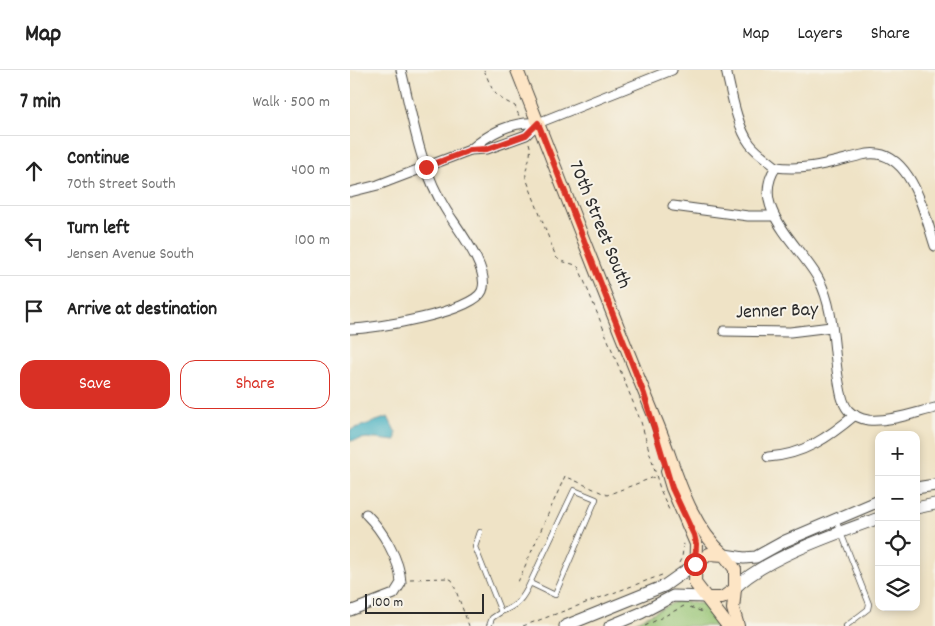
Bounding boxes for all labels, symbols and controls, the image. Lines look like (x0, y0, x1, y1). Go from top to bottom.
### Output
text: Map (25, 18, 61, 52)
text: Map (742, 22, 769, 47)
text: Layers (797, 22, 843, 47)
text: Share (871, 22, 910, 47)
text: 7 min (20, 88, 61, 118)
text: Walk · 500 m (252, 91, 330, 114)
text: Continue (67, 146, 129, 173)
route end (415, 156, 438, 179)
icon: ahead (20, 157, 48, 185)
street label: 70th Street South (561, 157, 637, 293)
text: 400 m (291, 159, 330, 182)
text: 70th Street South (67, 173, 176, 196)
text: Turn left (67, 216, 130, 243)
icon: left (20, 227, 48, 255)
text: 100 m (294, 229, 330, 252)
text: Jensen Avenue South (67, 243, 194, 266)
icon: arrive (20, 297, 48, 325)
text: Arrive at destination (67, 297, 217, 324)
street label: Jenner Bay (735, 297, 820, 327)
button: Save (20, 360, 170, 409)
button: Share (180, 360, 330, 409)
map controls (875, 431, 920, 611)
button: + (875, 431, 920, 476)
button: − (875, 476, 920, 521)
button: locate (875, 521, 920, 566)
route start (684, 553, 707, 576)
button: layers (875, 566, 920, 611)
scale bar (365, 591, 484, 614)
text: 100 m (372, 593, 403, 613)

